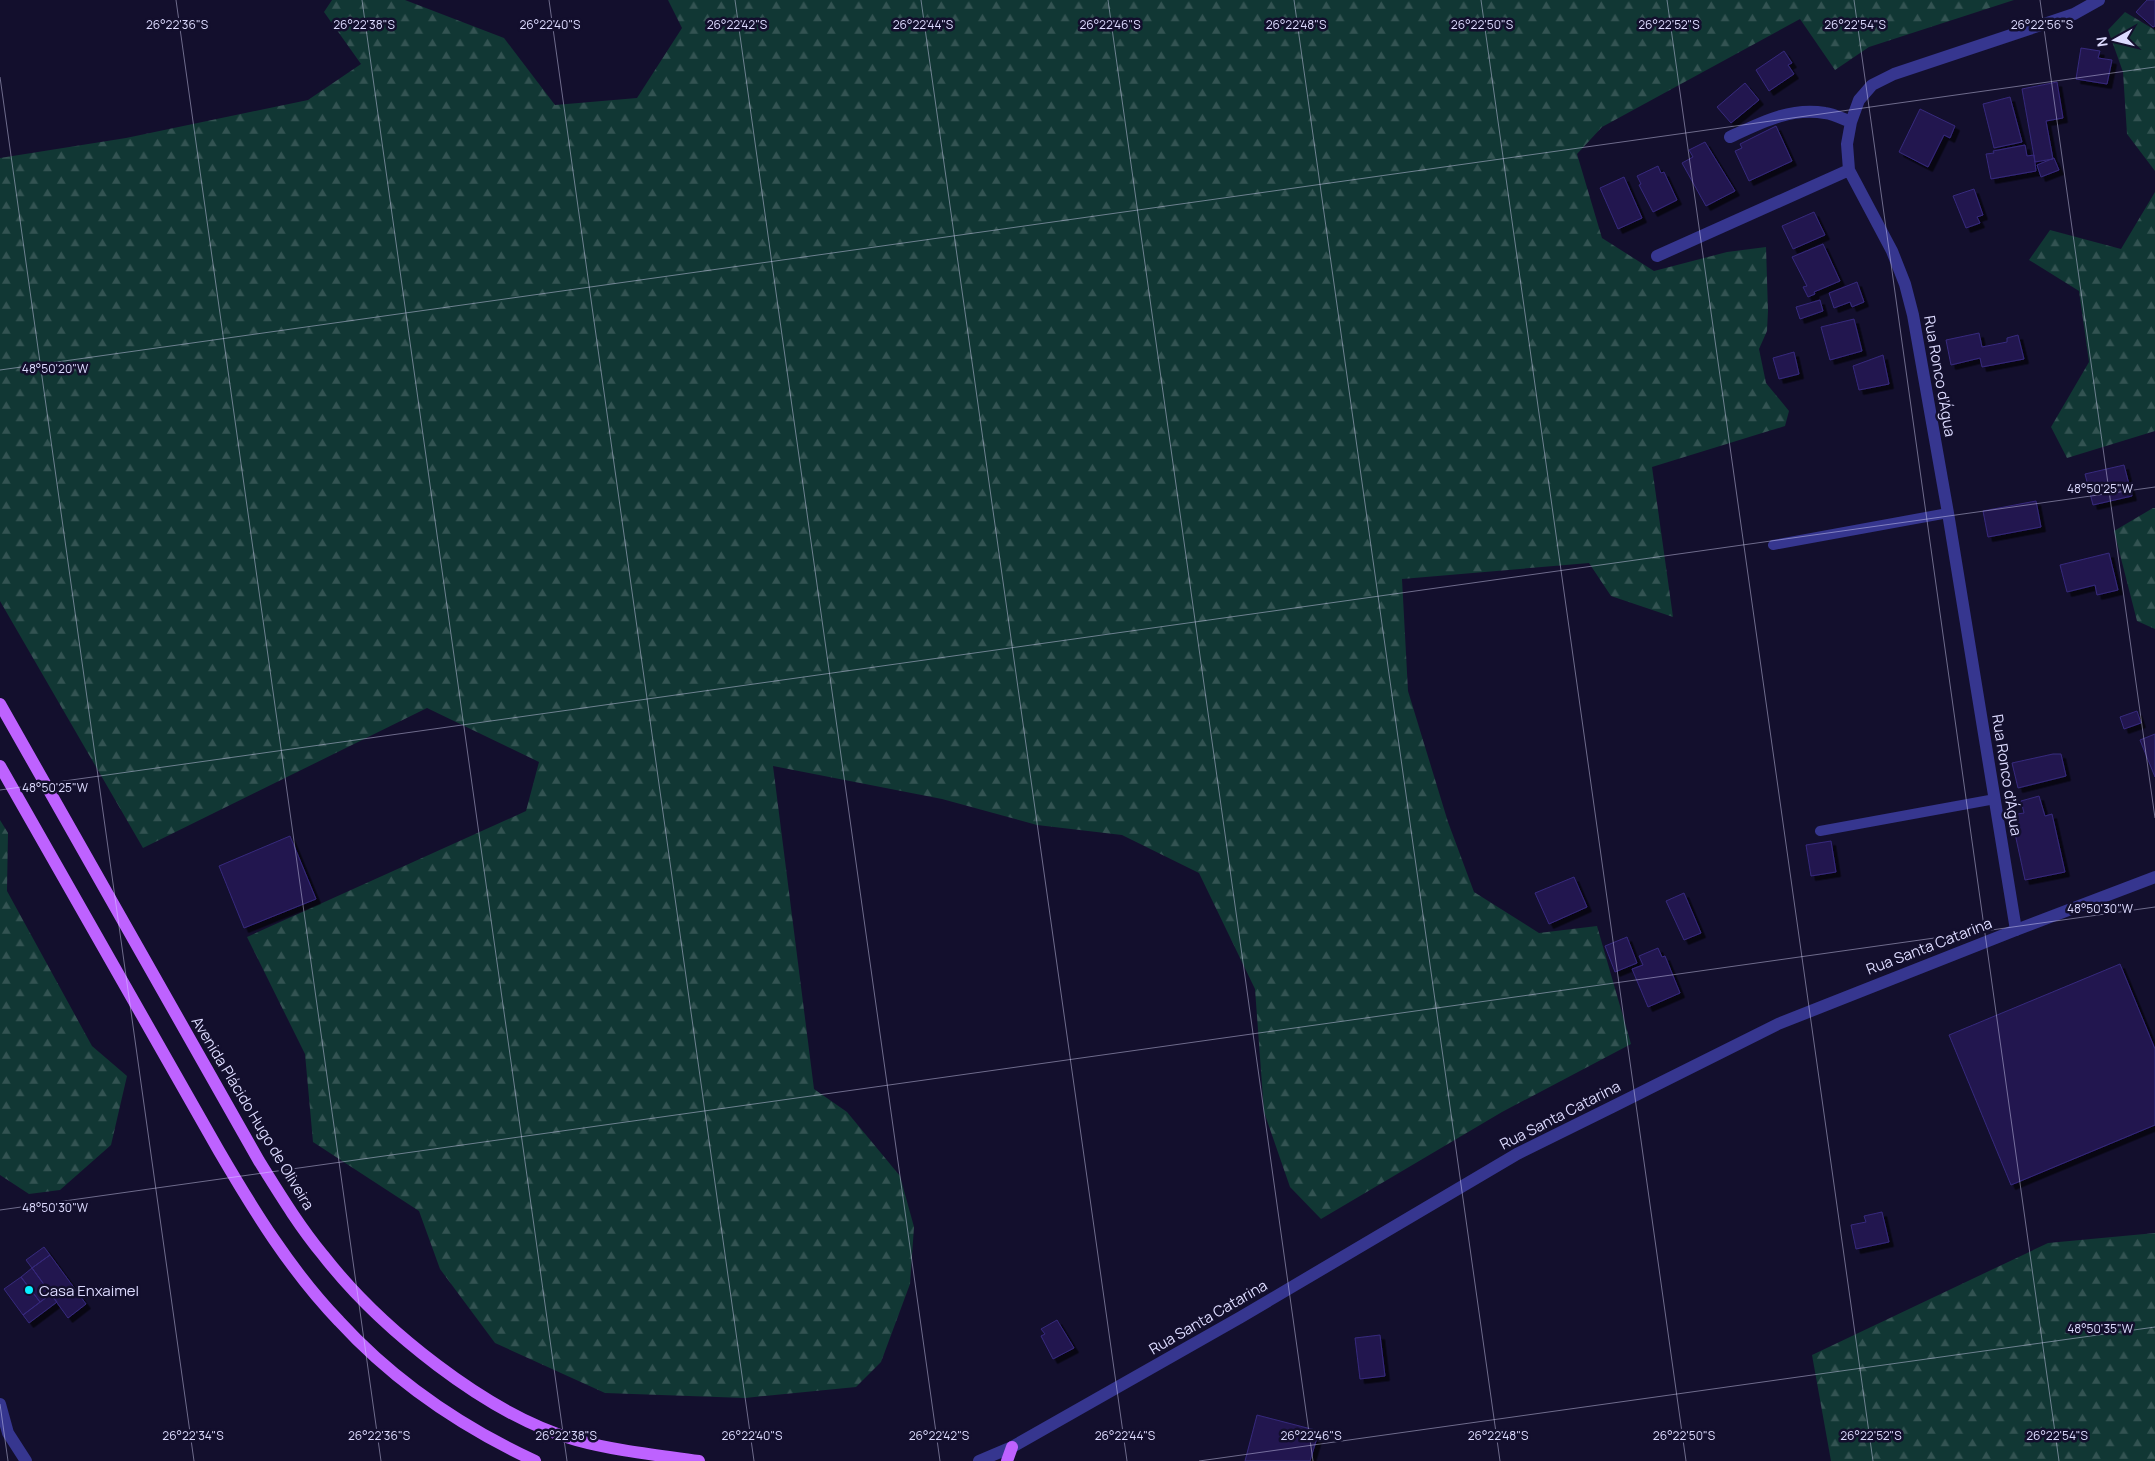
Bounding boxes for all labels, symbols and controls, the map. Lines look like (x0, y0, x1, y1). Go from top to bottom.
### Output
north arrow (2090, 15, 2140, 65)
text: 26°22'36"S (146, 16, 208, 33)
text: 26°22'38"S (333, 16, 395, 33)
text: 26°22'40"S (520, 16, 581, 33)
text: 26°22'42"S (707, 16, 767, 33)
text: 26°22'44"S (893, 16, 953, 33)
text: 26°22'46"S (1079, 16, 1141, 33)
text: 26°22'48"S (1266, 16, 1326, 33)
text: 26°22'50"S (1451, 16, 1513, 33)
text: 26°22'52"S (1638, 16, 1700, 33)
text: 26°22'54"S (1824, 16, 1886, 33)
text: 26°22'56"S (2011, 16, 2073, 33)
text: N (2092, 36, 2112, 48)
street label: Rua Ronco d’Água (1919, 314, 1961, 438)
text: 48°50'20"W (22, 360, 89, 377)
text: 48°50'25"W (2067, 480, 2134, 497)
street label: Rua Ronco d’Água (1987, 713, 2027, 837)
text: 48°50'25"W (22, 779, 89, 796)
text: 48°50'30"W (2067, 900, 2134, 917)
street label: Rua Santa Catarina (1863, 912, 1995, 980)
street label: Avenida Plácido Hugo de Oliveira (187, 1012, 319, 1214)
street label: Rua Santa Catarina (1496, 1075, 1624, 1155)
text: 48°50'30"W (22, 1199, 89, 1216)
street label: Rua Santa Catarina (1145, 1275, 1271, 1359)
place label: Casa Enxaimel (39, 1280, 139, 1301)
marker: Casa Enxaimel (23, 1284, 35, 1296)
text: 48°50'35"W (2067, 1320, 2134, 1337)
text: 26°22'34"S (162, 1427, 224, 1444)
text: 26°22'36"S (348, 1427, 410, 1444)
text: 26°22'38"S (535, 1427, 597, 1444)
text: 26°22'40"S (722, 1427, 783, 1444)
text: 26°22'42"S (909, 1427, 969, 1444)
text: 26°22'44"S (1095, 1427, 1155, 1444)
text: 26°22'46"S (1280, 1427, 1342, 1444)
text: 26°22'48"S (1468, 1427, 1528, 1444)
text: 26°22'50"S (1653, 1427, 1715, 1444)
text: 26°22'52"S (1840, 1427, 1902, 1444)
text: 26°22'54"S (2026, 1427, 2088, 1444)

